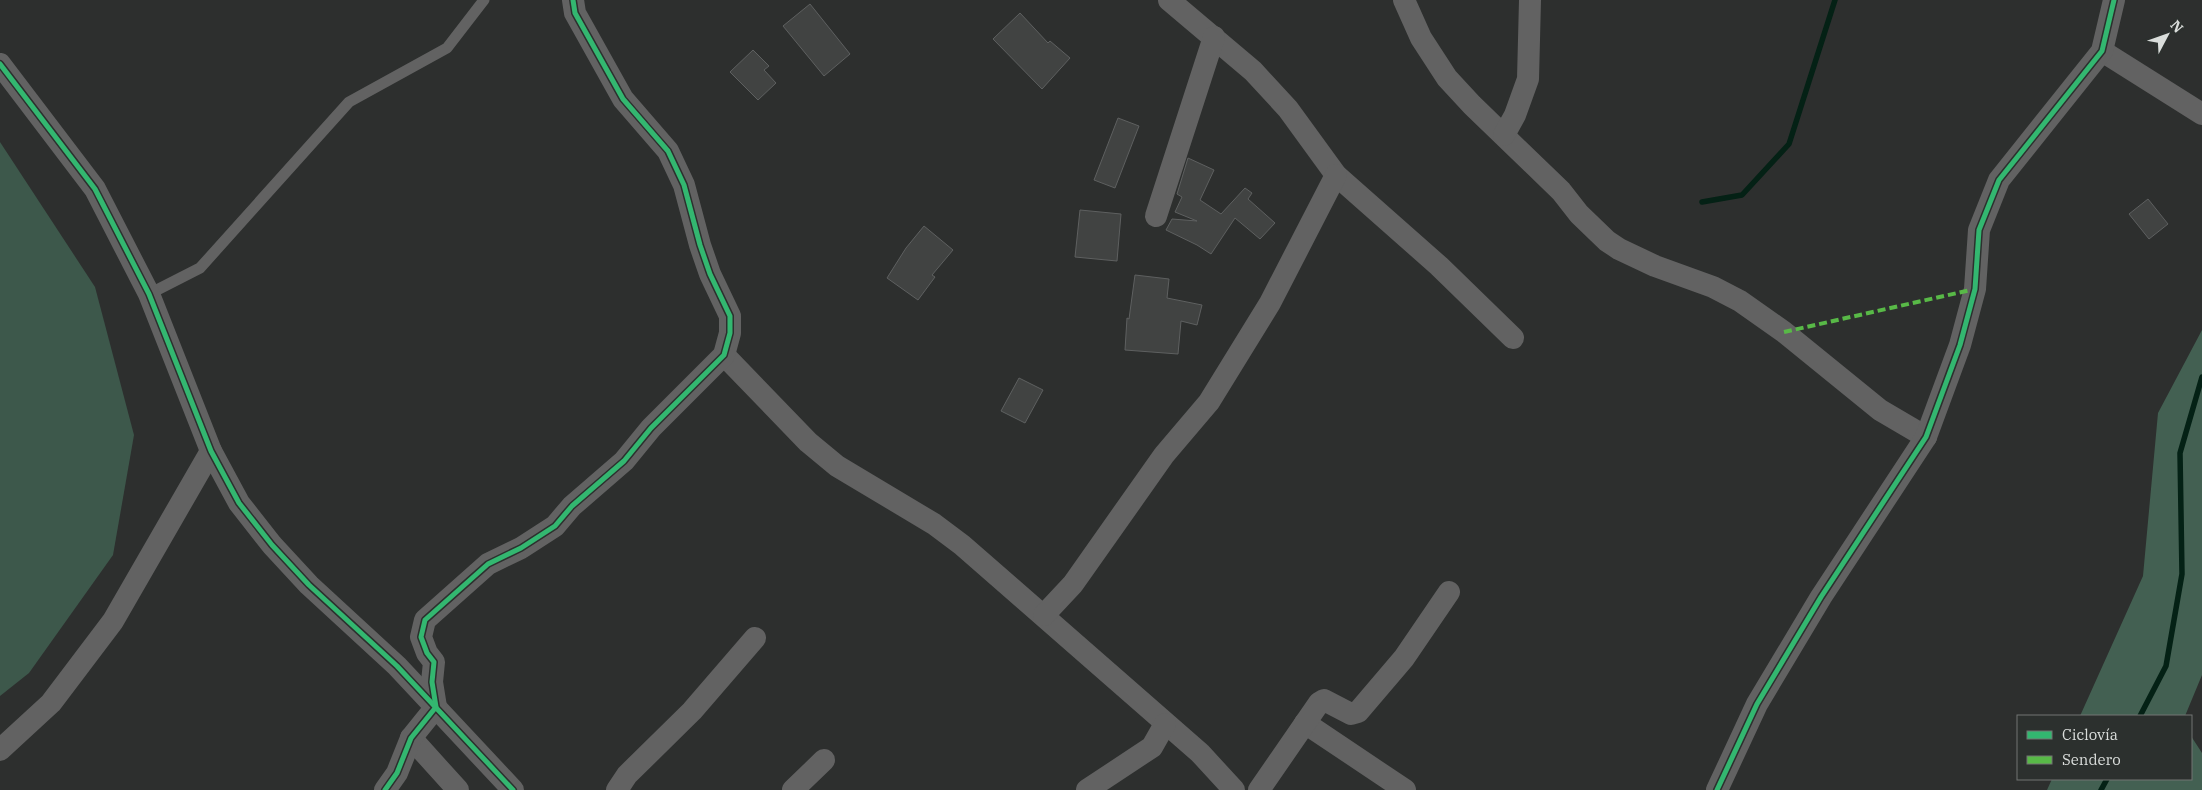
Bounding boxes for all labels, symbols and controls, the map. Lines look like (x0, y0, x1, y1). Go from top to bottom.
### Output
north arrow (2142, 10, 2192, 60)
text: N (2166, 16, 2187, 37)
legend (2017, 715, 2192, 780)
text: Ciclovía (2062, 725, 2118, 744)
text: Sendero (2062, 750, 2121, 769)

